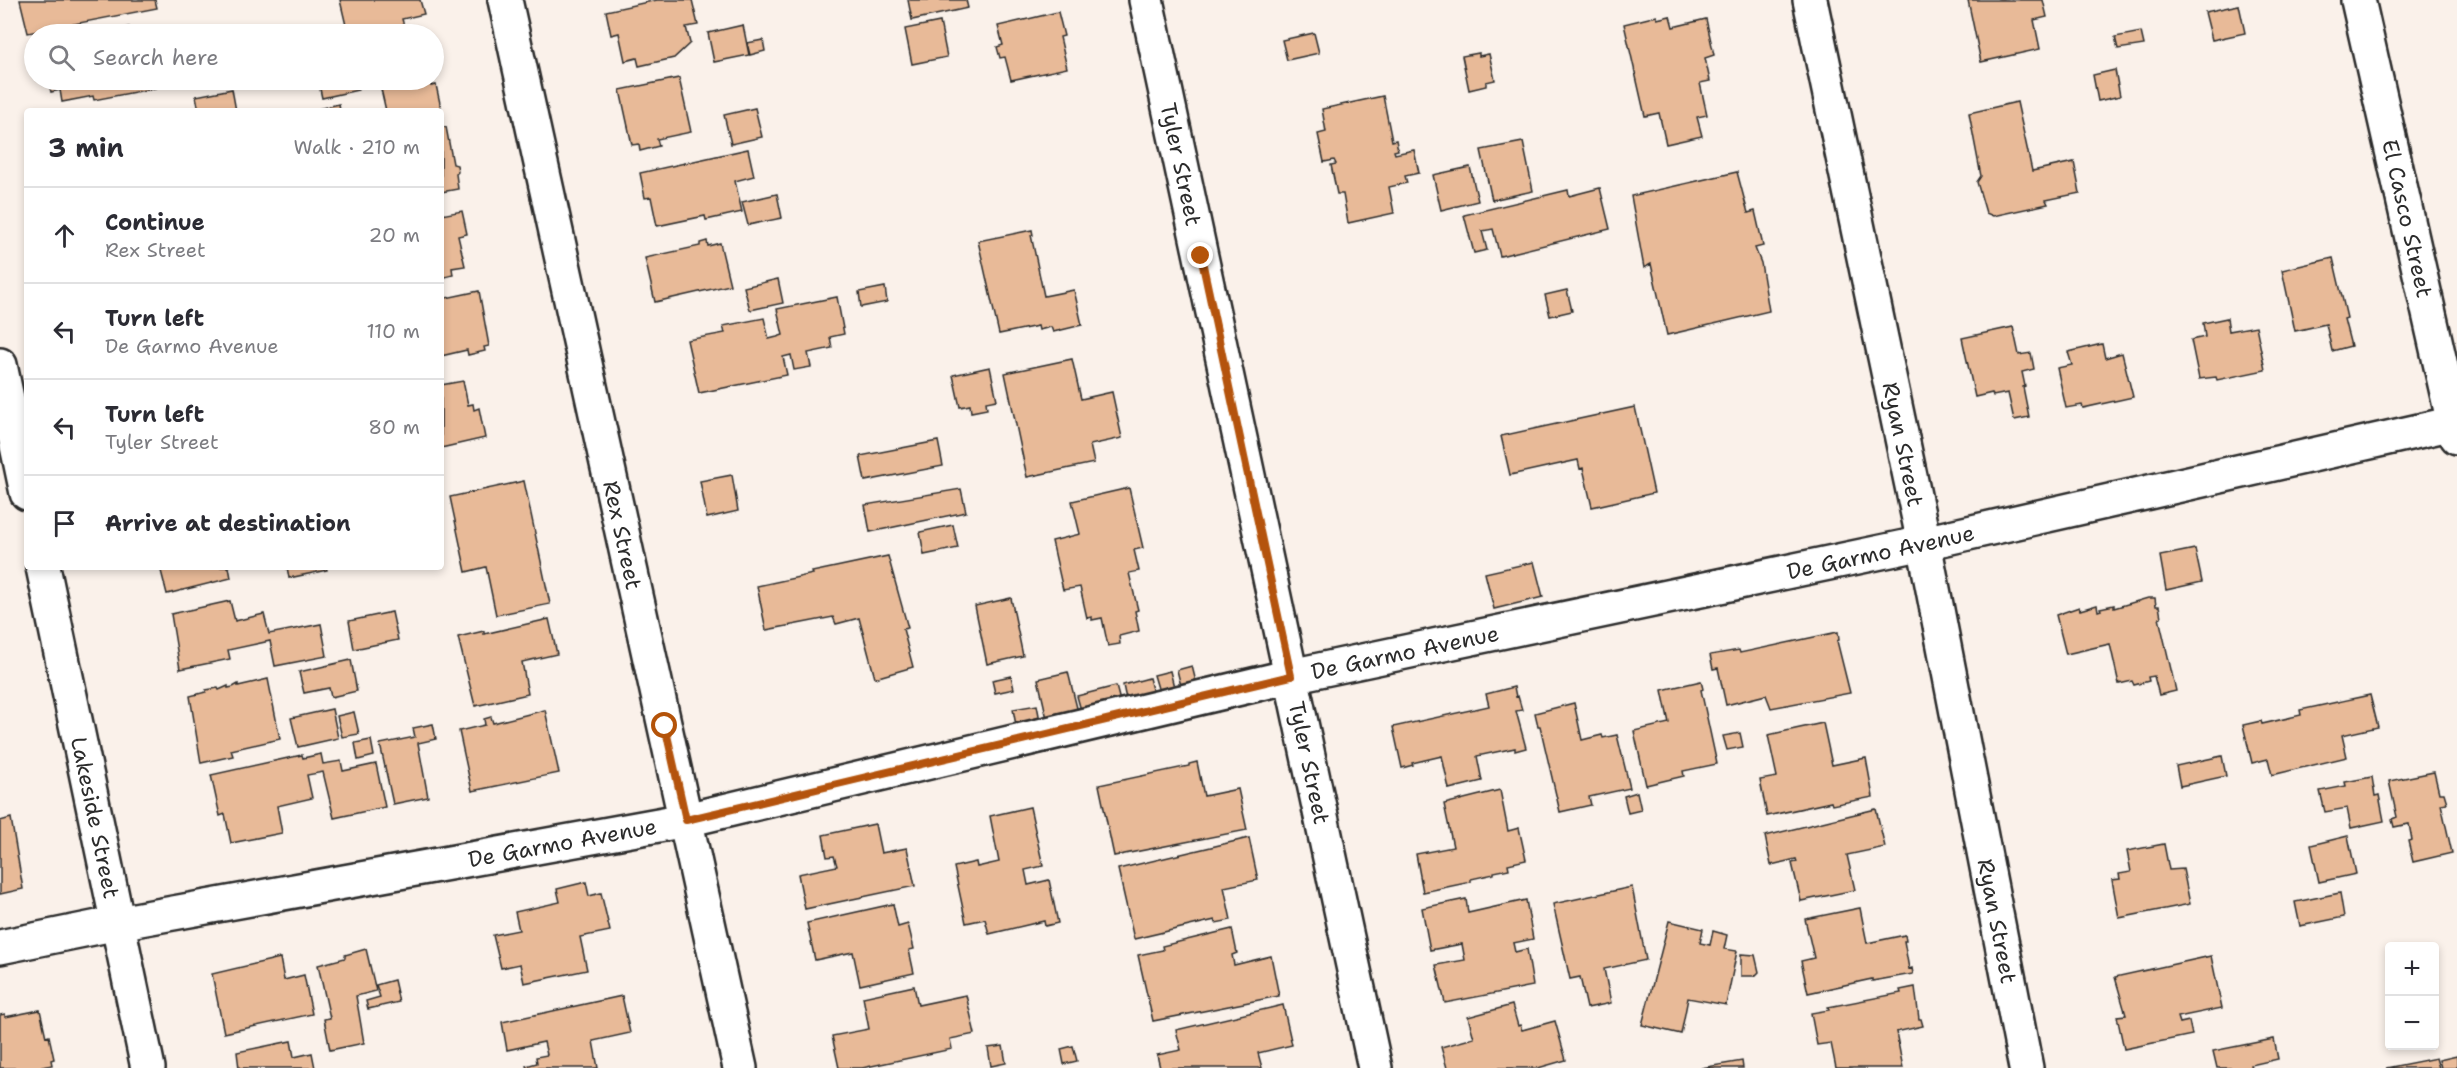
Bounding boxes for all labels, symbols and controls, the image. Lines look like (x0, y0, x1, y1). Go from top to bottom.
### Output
search box (24, 24, 444, 90)
icon: search (45, 41, 78, 74)
text: Search here (93, 43, 219, 72)
street label: Tyler Street (1154, 100, 1209, 229)
text: 3 min (48, 130, 124, 165)
text: Walk · 210 m (294, 134, 420, 160)
street label: El Casco Street (2376, 137, 2439, 300)
text: Continue (105, 208, 205, 237)
icon: ahead (48, 219, 81, 252)
text: 20 m (369, 222, 420, 248)
text: Rex Street (105, 237, 206, 263)
route end (1187, 242, 1213, 268)
text: Turn left (105, 304, 204, 333)
icon: left (48, 315, 81, 348)
text: 110 m (366, 318, 420, 344)
text: De Garmo Avenue (105, 333, 279, 359)
street label: Ryan Street (1876, 379, 1930, 509)
text: Turn left (105, 400, 204, 429)
icon: left (48, 411, 81, 444)
text: 80 m (368, 414, 420, 440)
text: Tyler Street (105, 429, 219, 455)
street label: Rex Street (597, 478, 649, 592)
icon: arrive (48, 507, 81, 540)
text: Arrive at destination (105, 509, 351, 538)
street label: De Garmo Avenue (1784, 518, 1977, 586)
street label: De Garmo Avenue (1308, 618, 1501, 686)
street label: Tyler Street (1282, 698, 1337, 827)
route start (651, 712, 677, 738)
street label: Lakeside Street (64, 734, 127, 901)
street label: De Garmo Avenue (466, 811, 659, 874)
street label: Ryan Street (1971, 856, 2024, 986)
map controls (2385, 942, 2439, 1050)
button: + (2385, 942, 2439, 996)
button: − (2385, 996, 2439, 1050)

